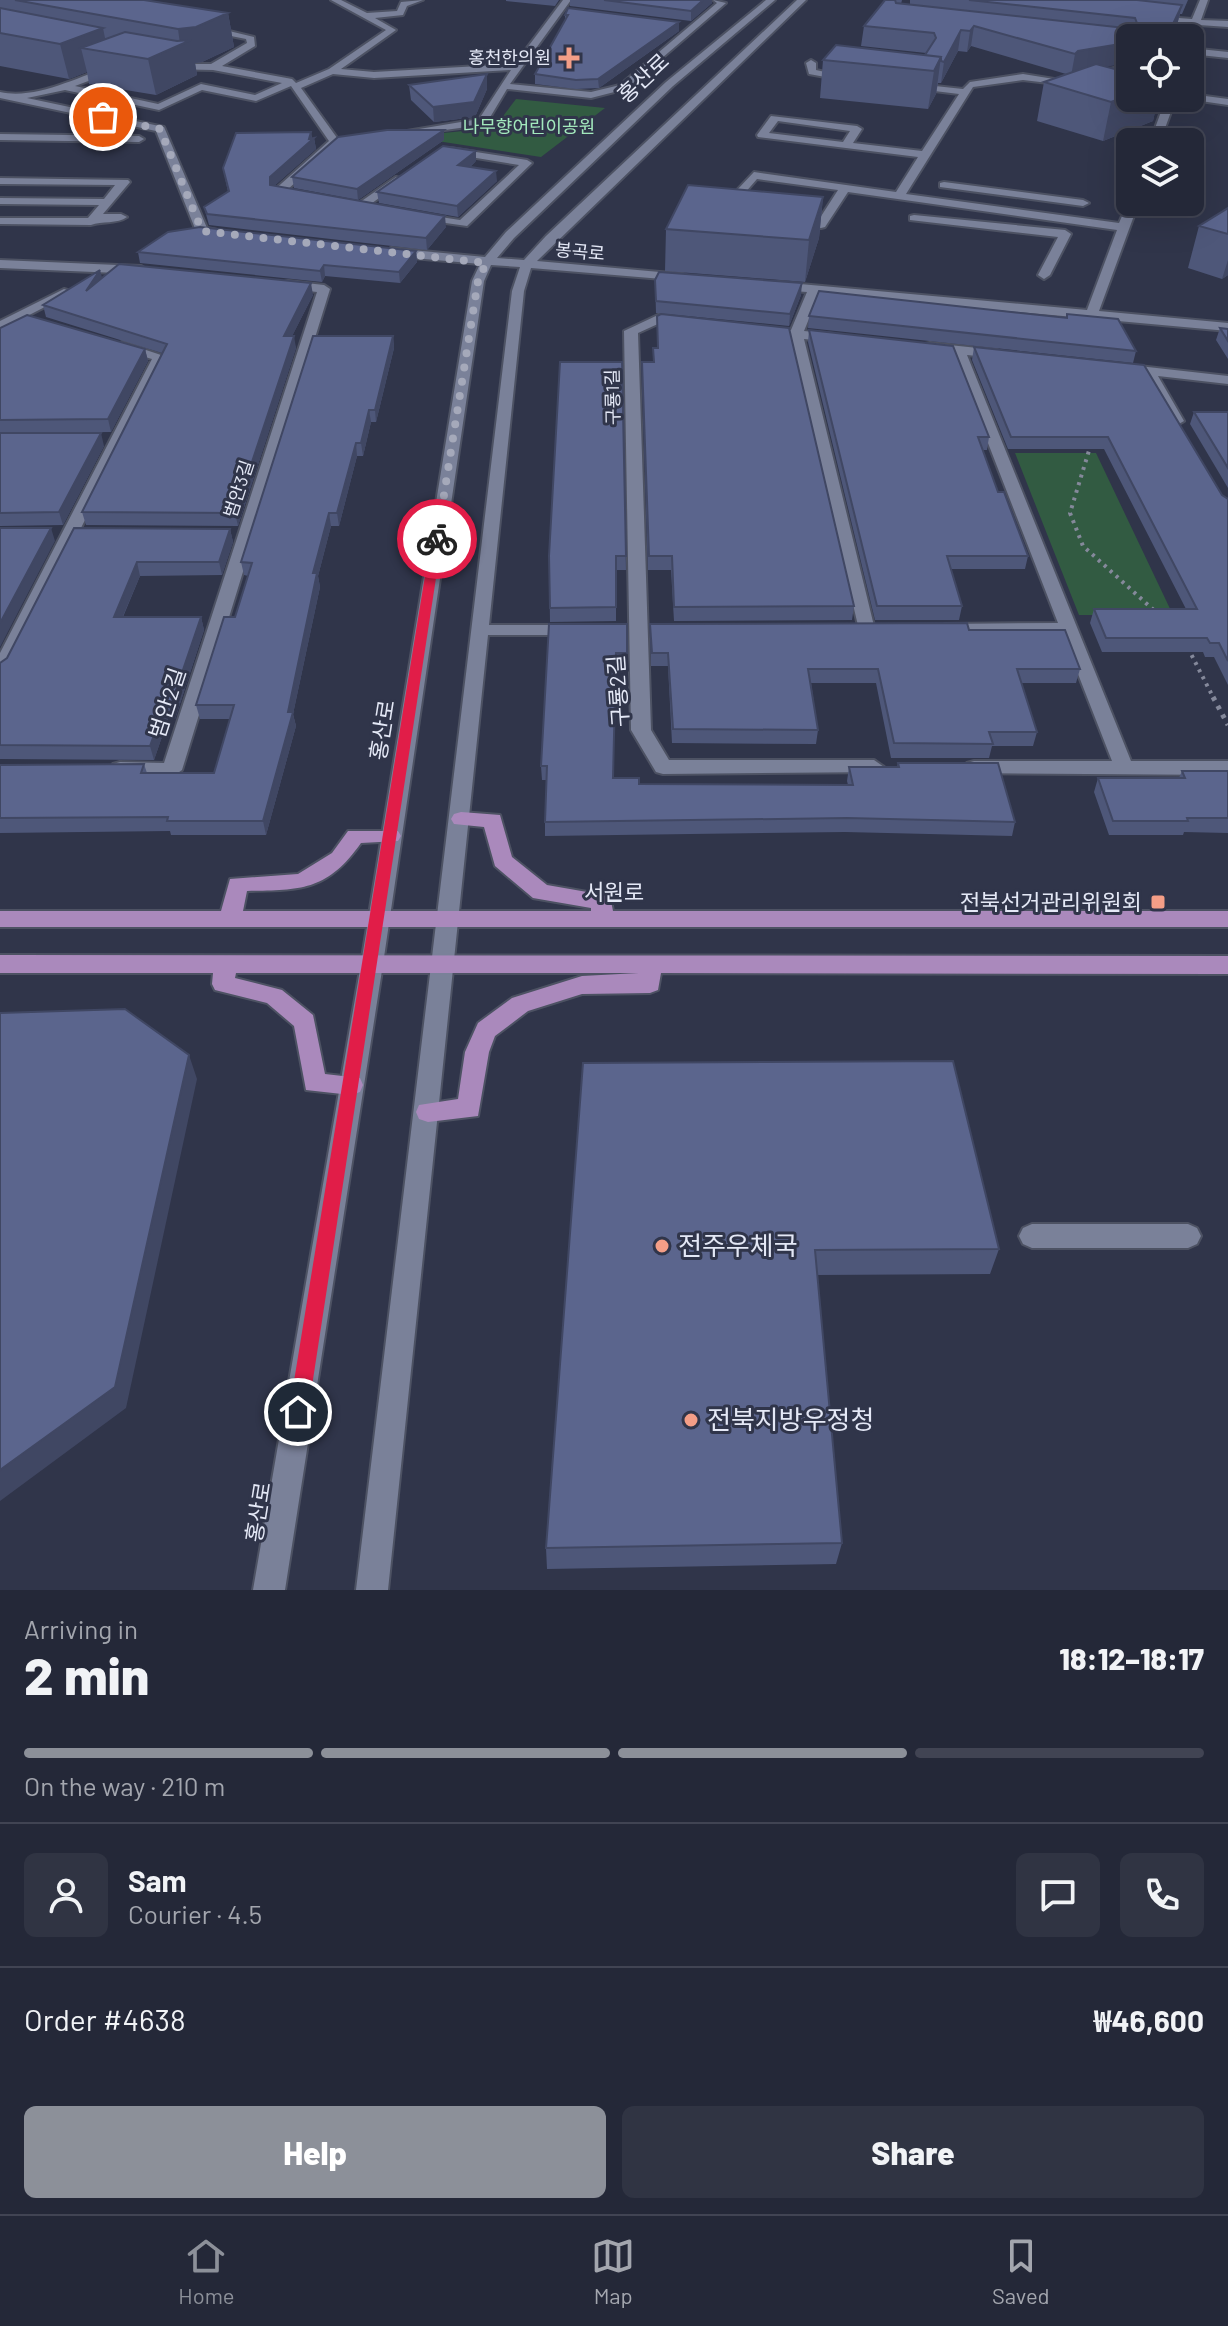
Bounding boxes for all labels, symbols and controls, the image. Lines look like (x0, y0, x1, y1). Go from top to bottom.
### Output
map controls (1116, 24, 1204, 216)
button: locate (1116, 24, 1204, 112)
place label: 홍천한의원 (468, 46, 551, 68)
marker: 홍천한의원 (558, 47, 580, 69)
street label: 홍산로 (611, 47, 673, 107)
pin (69, 83, 137, 151)
icon: bag (81, 95, 125, 139)
park label: 나무향어린이공원 (463, 115, 595, 137)
button: layers (1116, 128, 1204, 216)
street label: 봉곡로 (554, 238, 606, 264)
street label: 구룡1길 (601, 369, 623, 425)
street label: 범안3길 (218, 457, 258, 520)
courier (397, 499, 477, 579)
icon: bike (415, 517, 459, 561)
street label: 구룡2길 (602, 654, 632, 728)
street label: 범안2길 (142, 664, 190, 741)
street label: 홍산로 (363, 698, 399, 762)
street label: 서원로 (584, 878, 644, 904)
place label: 전북선거관리위원회 (960, 888, 1142, 914)
marker: 전북선거관리위원회 (1149, 893, 1167, 911)
place label: 전주우체국 (678, 1229, 798, 1260)
marker: 전주우체국 (653, 1237, 671, 1255)
pin (264, 1378, 332, 1446)
icon: home (276, 1390, 320, 1434)
place label: 전북지방우정청 (707, 1403, 874, 1434)
marker: 전북지방우정청 (682, 1411, 700, 1429)
street label: 홍산로 (239, 1480, 275, 1544)
text: Arriving in (24, 1613, 138, 1644)
text: 18:12–18:17 (1059, 1640, 1204, 1676)
text: 2 min (24, 1643, 149, 1705)
text: On the way · 210 m (24, 1770, 225, 1801)
button: person (24, 1853, 108, 1937)
button: chat (1016, 1853, 1100, 1937)
button: phone (1120, 1853, 1204, 1937)
text: Sam (128, 1862, 187, 1898)
text: Courier · 4.5 (128, 1898, 262, 1929)
text: Order #4638 (24, 2001, 186, 2037)
text: ₩46,600 (1094, 2002, 1204, 2038)
button: Help (24, 2106, 606, 2198)
button: Share (622, 2106, 1204, 2198)
tab: Home (178, 2234, 235, 2308)
tab: Map (591, 2234, 635, 2308)
tab: Saved (992, 2234, 1050, 2308)

